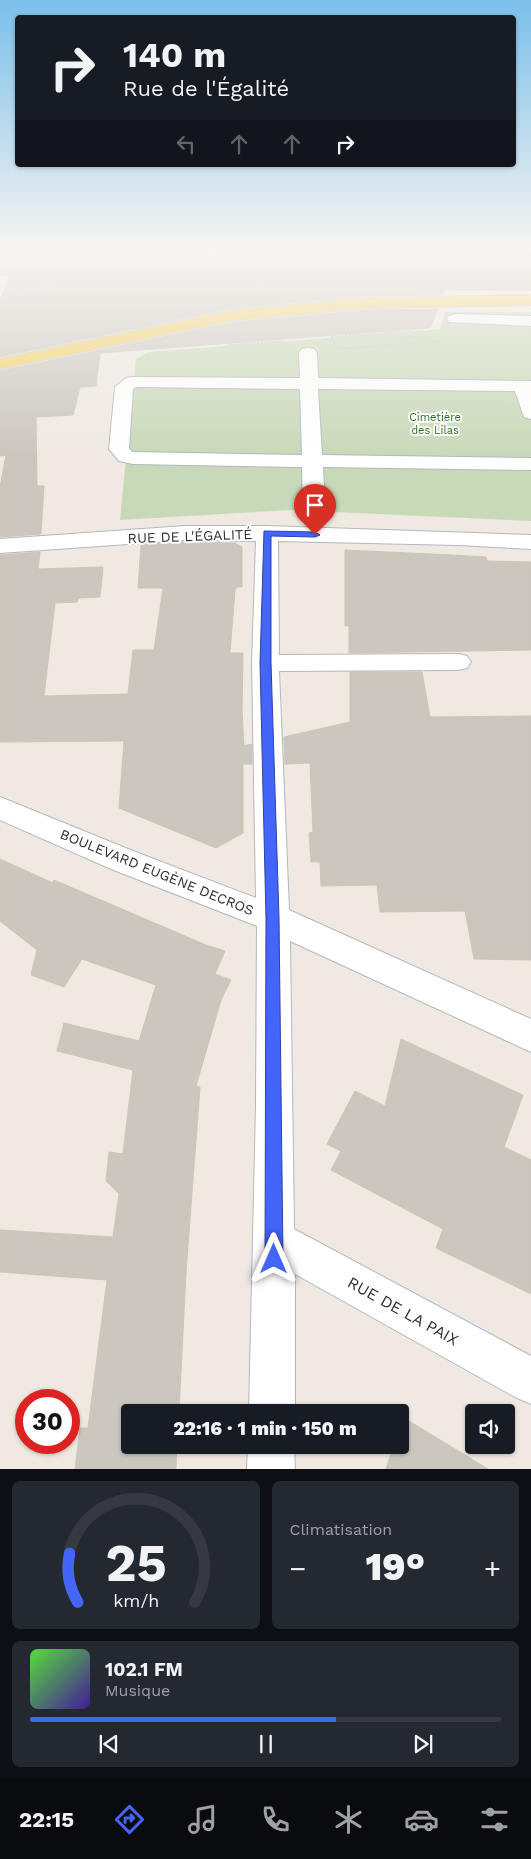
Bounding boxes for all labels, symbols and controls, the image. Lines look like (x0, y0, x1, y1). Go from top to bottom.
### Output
text: 140 m (123, 34, 226, 76)
icon: right (40, 35, 105, 100)
text: Rue de l'Égalité (123, 76, 289, 101)
icon: left (172, 130, 200, 158)
icon: ahead (225, 130, 253, 158)
icon: ahead (278, 130, 306, 158)
icon: right (331, 130, 359, 158)
park label: Cimetière des Lilas (409, 411, 461, 437)
pin (294, 484, 336, 535)
icon: arrive (301, 491, 329, 519)
street label: RUE DE L'ÉGALITÉ (127, 526, 253, 546)
street label: BOULEVARD EUGÈNE DECROS (58, 826, 256, 918)
position arrow (247, 1232, 299, 1284)
street label: RUE DE LA PAIX (344, 1273, 462, 1349)
speed limit sign: 30 (15, 1389, 80, 1454)
map controls (465, 1404, 515, 1454)
button: sound (465, 1404, 515, 1454)
text: 22:16 · 1 min · 150 m (173, 1417, 357, 1440)
text: Climatisation (290, 1520, 392, 1539)
text: 25 (105, 1533, 166, 1594)
text: 19° (365, 1545, 425, 1589)
text: − (290, 1552, 306, 1585)
text: + (484, 1552, 501, 1585)
text: km/h (113, 1590, 159, 1611)
text: 102.1 FM (105, 1658, 183, 1681)
text: Musique (105, 1681, 170, 1700)
icon: previous (95, 1730, 123, 1758)
icon: pause (252, 1730, 280, 1758)
icon: next (409, 1730, 437, 1758)
icon: directions (112, 1802, 147, 1837)
icon: music (185, 1802, 220, 1837)
icon: phone (258, 1802, 293, 1837)
icon: climate (331, 1802, 366, 1837)
icon: car (404, 1802, 439, 1837)
icon: filters (477, 1802, 512, 1837)
text: 22:15 (19, 1807, 74, 1832)

